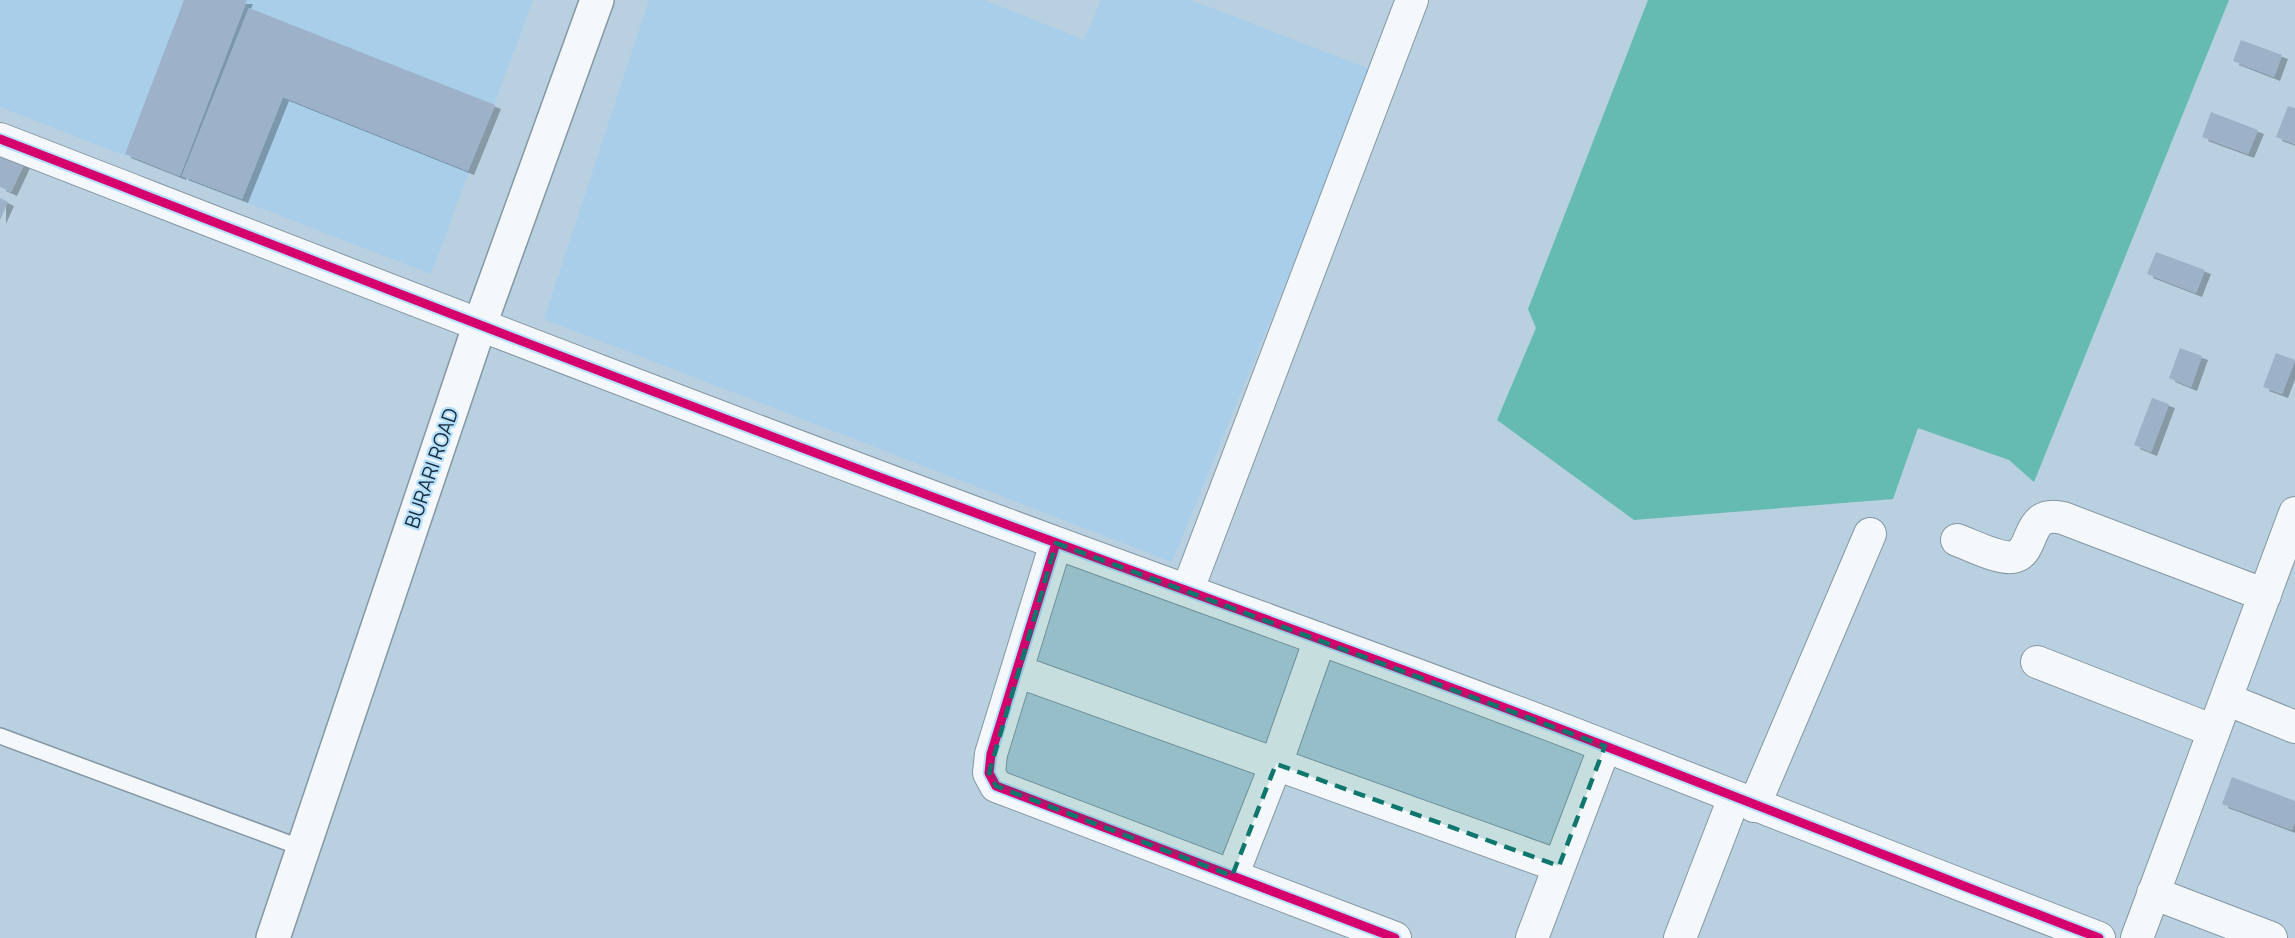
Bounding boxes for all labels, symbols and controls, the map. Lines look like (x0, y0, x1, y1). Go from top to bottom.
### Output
street label: BURARI ROAD (398, 404, 464, 532)

